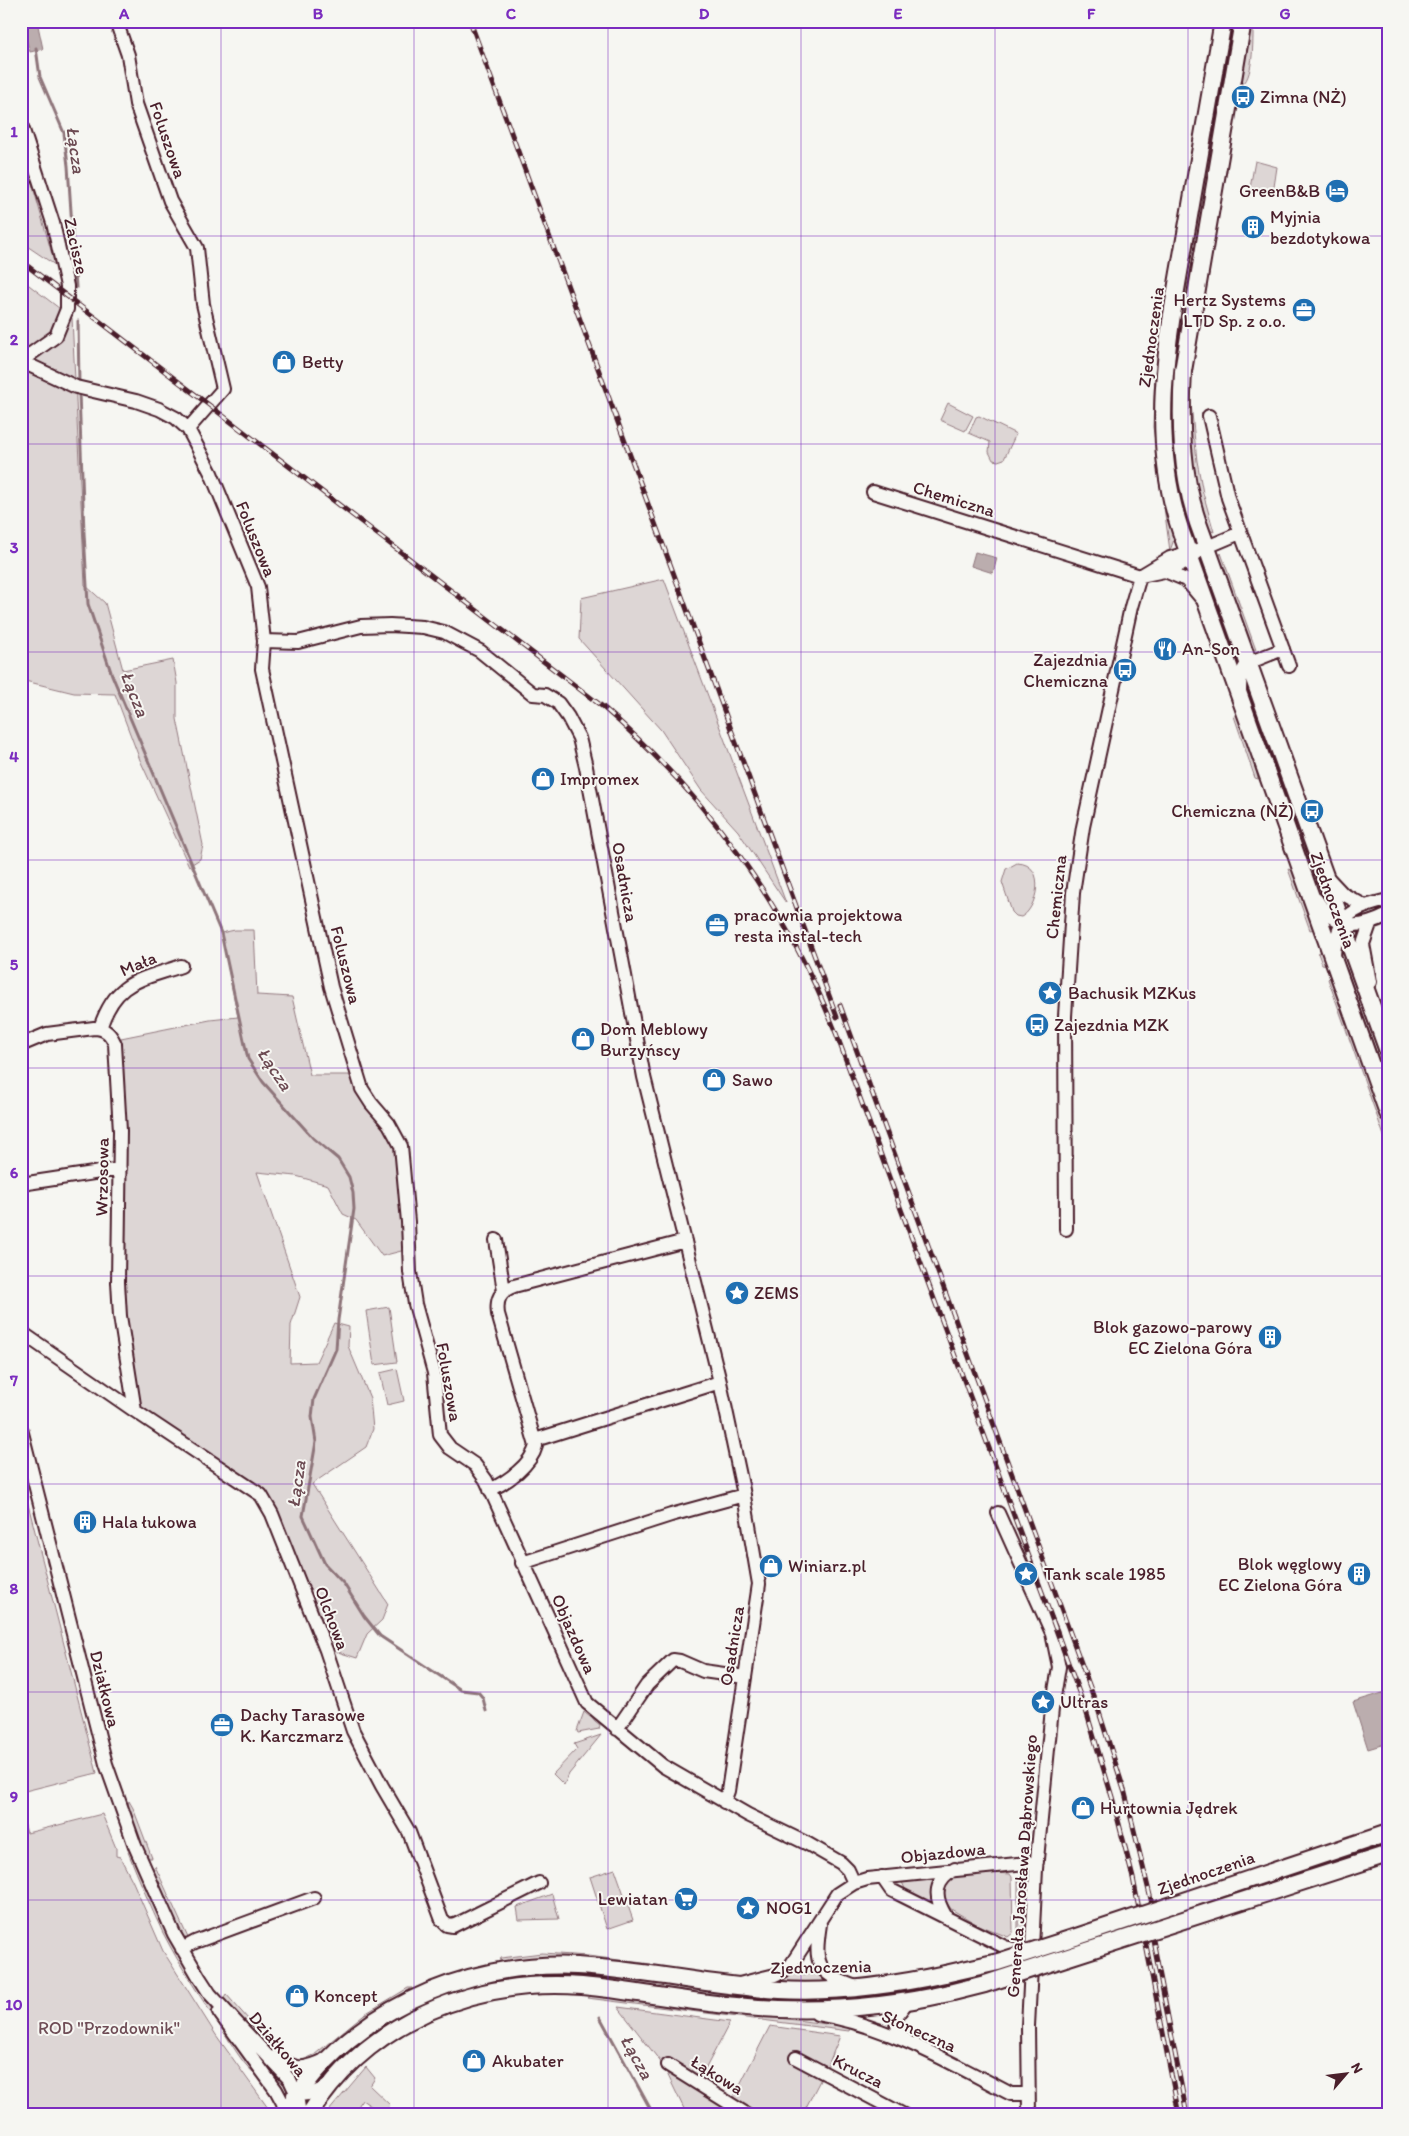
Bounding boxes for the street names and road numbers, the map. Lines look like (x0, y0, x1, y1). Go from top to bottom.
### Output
street label: Foluszowa (145, 99, 192, 182)
street label: Zacisze (59, 215, 93, 277)
street label: Zjednoczenia (1133, 285, 1169, 389)
street label: Chemiczna (910, 476, 998, 522)
street label: Foluszowa (231, 498, 281, 581)
street label: Osadnicza (607, 840, 643, 924)
street label: Zjednoczenia (1305, 849, 1361, 951)
street label: Chemiczna (1041, 853, 1071, 940)
street label: Foluszowa (326, 924, 366, 1007)
street label: Mała (116, 946, 160, 981)
street label: Wrzosowa (90, 1137, 114, 1217)
street label: Foluszowa (431, 1341, 467, 1424)
street label: Olchowa (310, 1583, 354, 1653)
street label: Objazdowa (547, 1591, 602, 1678)
street label: Osadnicza (715, 1604, 749, 1688)
street label: Działkowa (85, 1648, 125, 1731)
street label: Generała Jarosława Dąbrowskiego (1002, 1734, 1042, 1998)
street label: Objazdowa (899, 1838, 987, 1868)
street label: Zjednoczenia (1155, 1846, 1258, 1900)
street label: Zjednoczenia (770, 1955, 872, 1979)
street label: Słoneczna (878, 2005, 960, 2057)
street label: Działkowa (244, 2007, 312, 2082)
street label: Krucza (829, 2049, 887, 2093)
street label: Łąkowa (686, 2050, 748, 2100)

